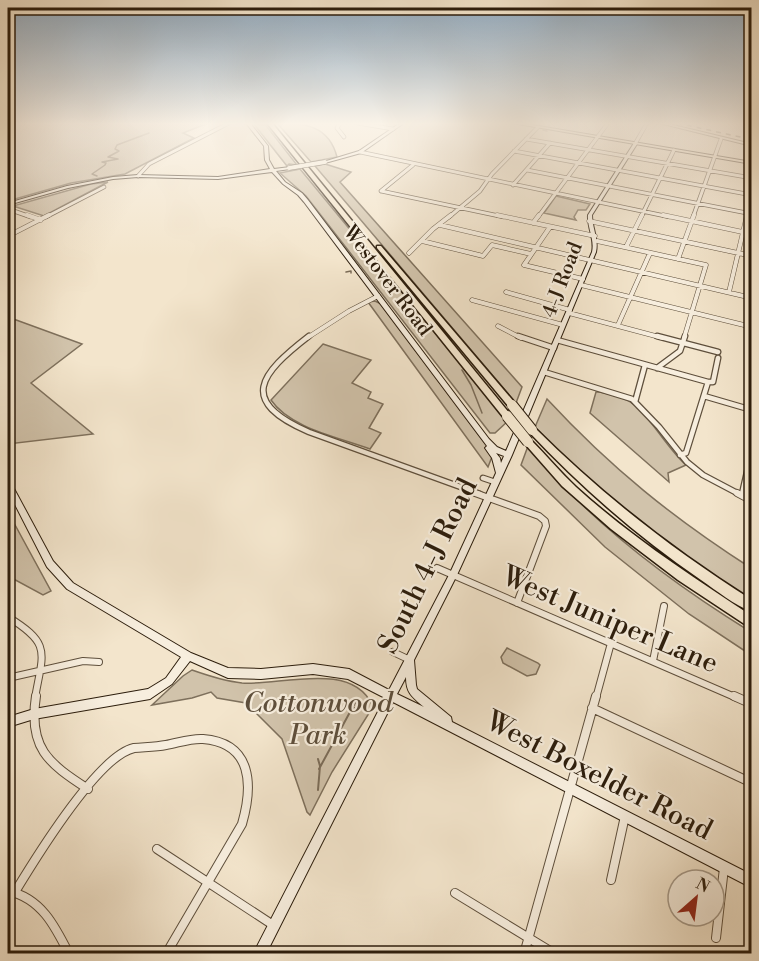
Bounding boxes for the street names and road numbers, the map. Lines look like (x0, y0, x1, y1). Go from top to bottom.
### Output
street label: Westover Road (337, 220, 437, 342)
street label: 4-J Road (537, 238, 589, 321)
street label: South 4-J Road (370, 472, 486, 660)
street label: West Juniper Lane (496, 558, 723, 681)
street label: West Boxelder Road (479, 703, 718, 848)

